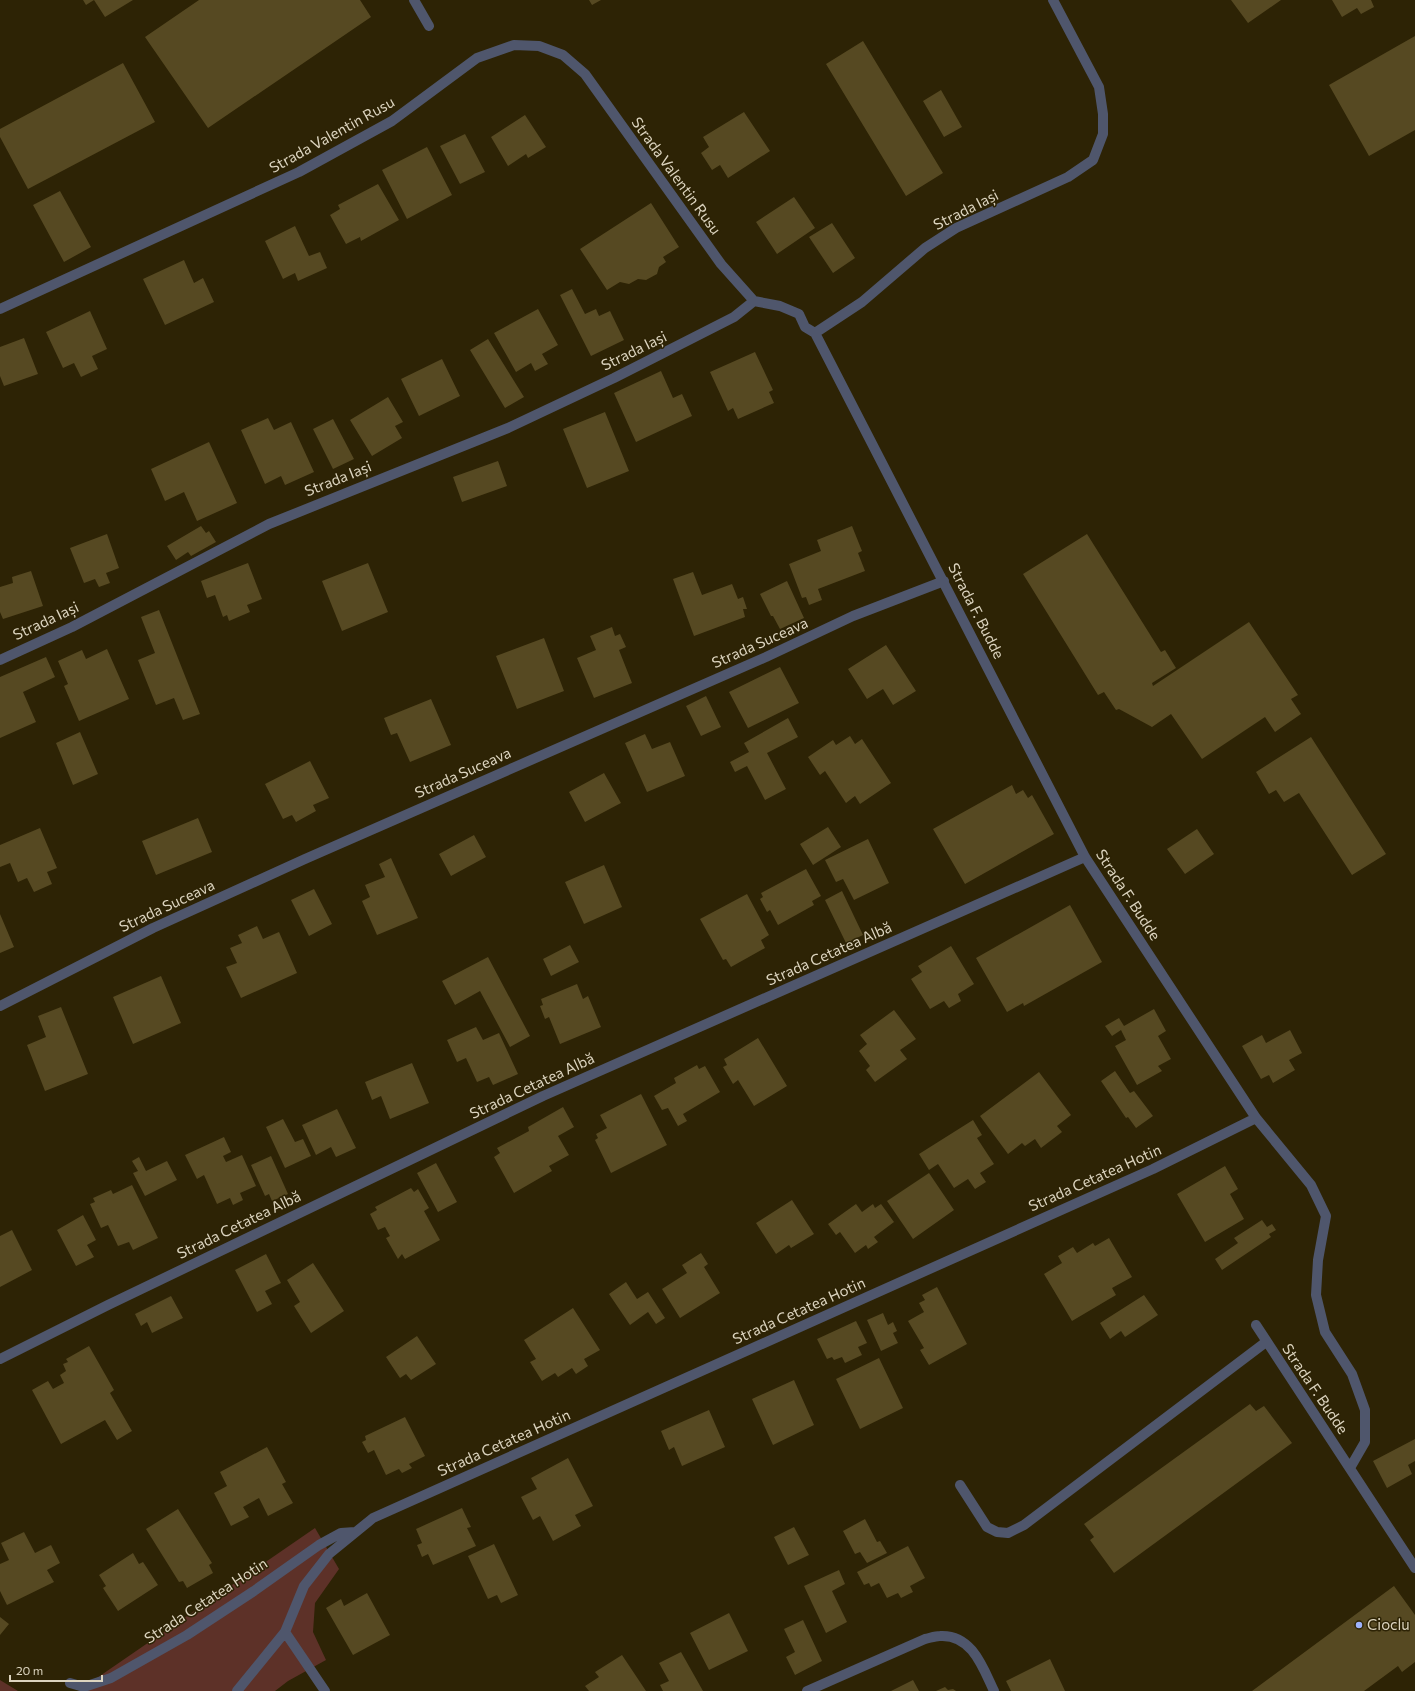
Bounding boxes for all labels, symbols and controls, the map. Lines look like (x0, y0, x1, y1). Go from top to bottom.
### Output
street label: Strada Valentin Rusu (266, 92, 397, 176)
street label: Strada Valentin Rusu (628, 113, 725, 238)
street label: Strada Iași (930, 185, 1002, 235)
street label: Strada Iași (598, 327, 670, 375)
street label: Strada Iași (302, 457, 374, 501)
street label: Strada F. Budde (945, 560, 1009, 661)
street label: Strada Iași (10, 597, 82, 645)
street label: Strada Suceava (709, 613, 811, 671)
street label: Strada Suceava (412, 743, 514, 801)
street label: Strada F. Budde (1093, 846, 1165, 943)
street label: Strada Suceava (116, 875, 217, 935)
street label: Strada Cetatea Albă (763, 917, 894, 989)
street label: Strada Cetatea Albă (466, 1048, 597, 1122)
street label: Strada Cetatea Hotin (1025, 1140, 1164, 1214)
street label: Strada Cetatea Albă (174, 1186, 303, 1262)
street label: Strada Cetatea Hotin (729, 1273, 868, 1347)
street label: Strada F. Budde (1279, 1340, 1353, 1437)
street label: Strada Cetatea Hotin (434, 1405, 573, 1479)
street label: Strada Cetatea Hotin (140, 1554, 270, 1647)
place label: Cioclu (1367, 1615, 1410, 1633)
marker: Cioclu (1354, 1620, 1364, 1630)
scale bar (10, 1657, 102, 1683)
text: 20 m (16, 1663, 43, 1677)

